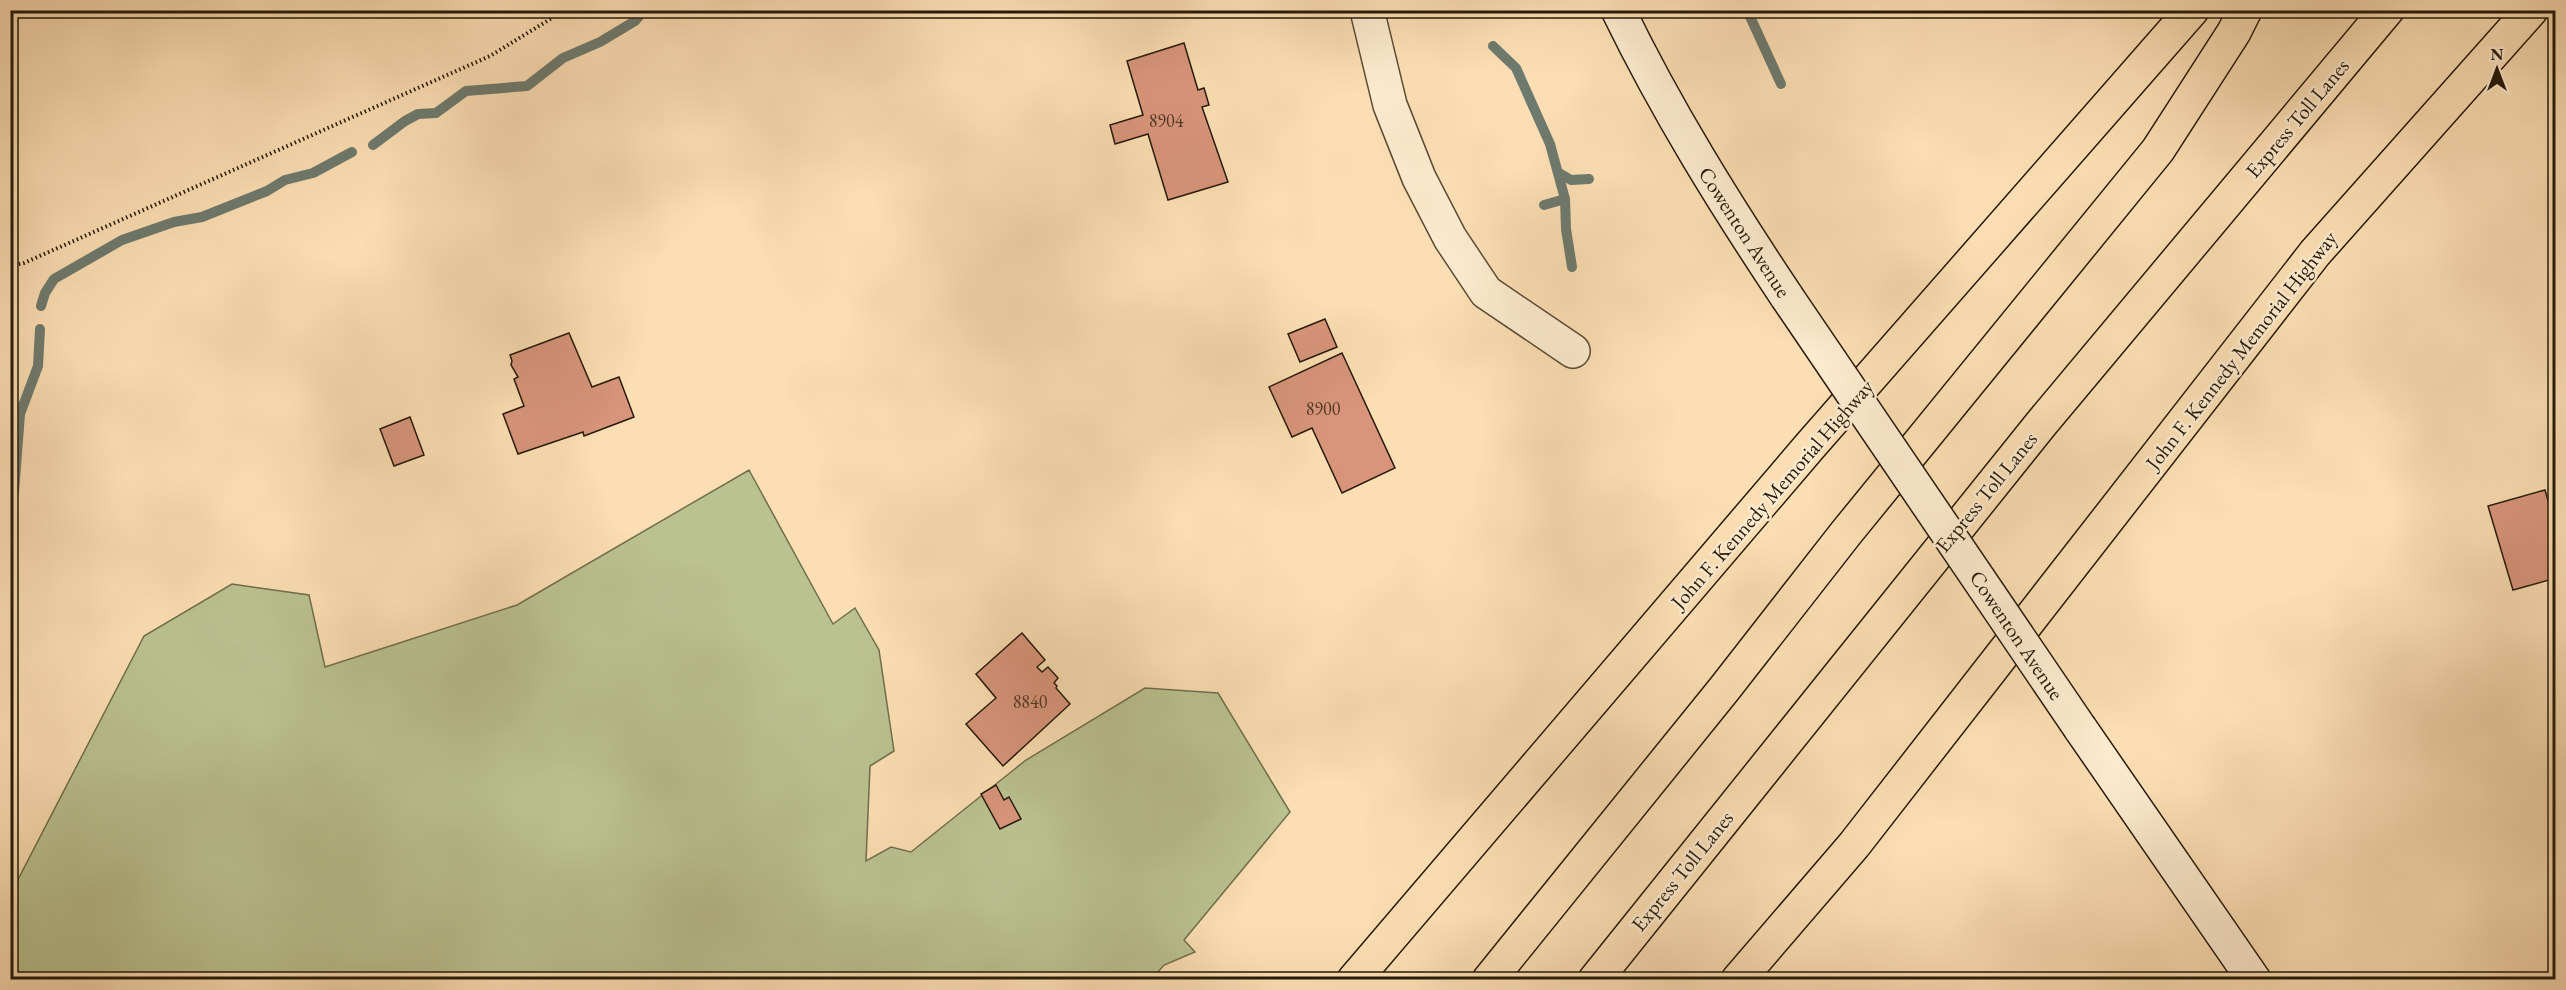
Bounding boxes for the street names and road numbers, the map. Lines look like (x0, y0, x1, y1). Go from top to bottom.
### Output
street label: Express Toll Lanes (2239, 53, 2355, 183)
street label: Cowenton Avenue (1693, 161, 1797, 303)
street label: John F. Kennedy Memorial Highway (2138, 224, 2343, 477)
street label: John F. Kennedy Memorial Highway (1663, 373, 1880, 616)
street label: Express Toll Lanes (1929, 426, 2043, 558)
street label: Cowenton Avenue (1964, 565, 2070, 705)
street label: Express Toll Lanes (1625, 805, 1739, 937)

